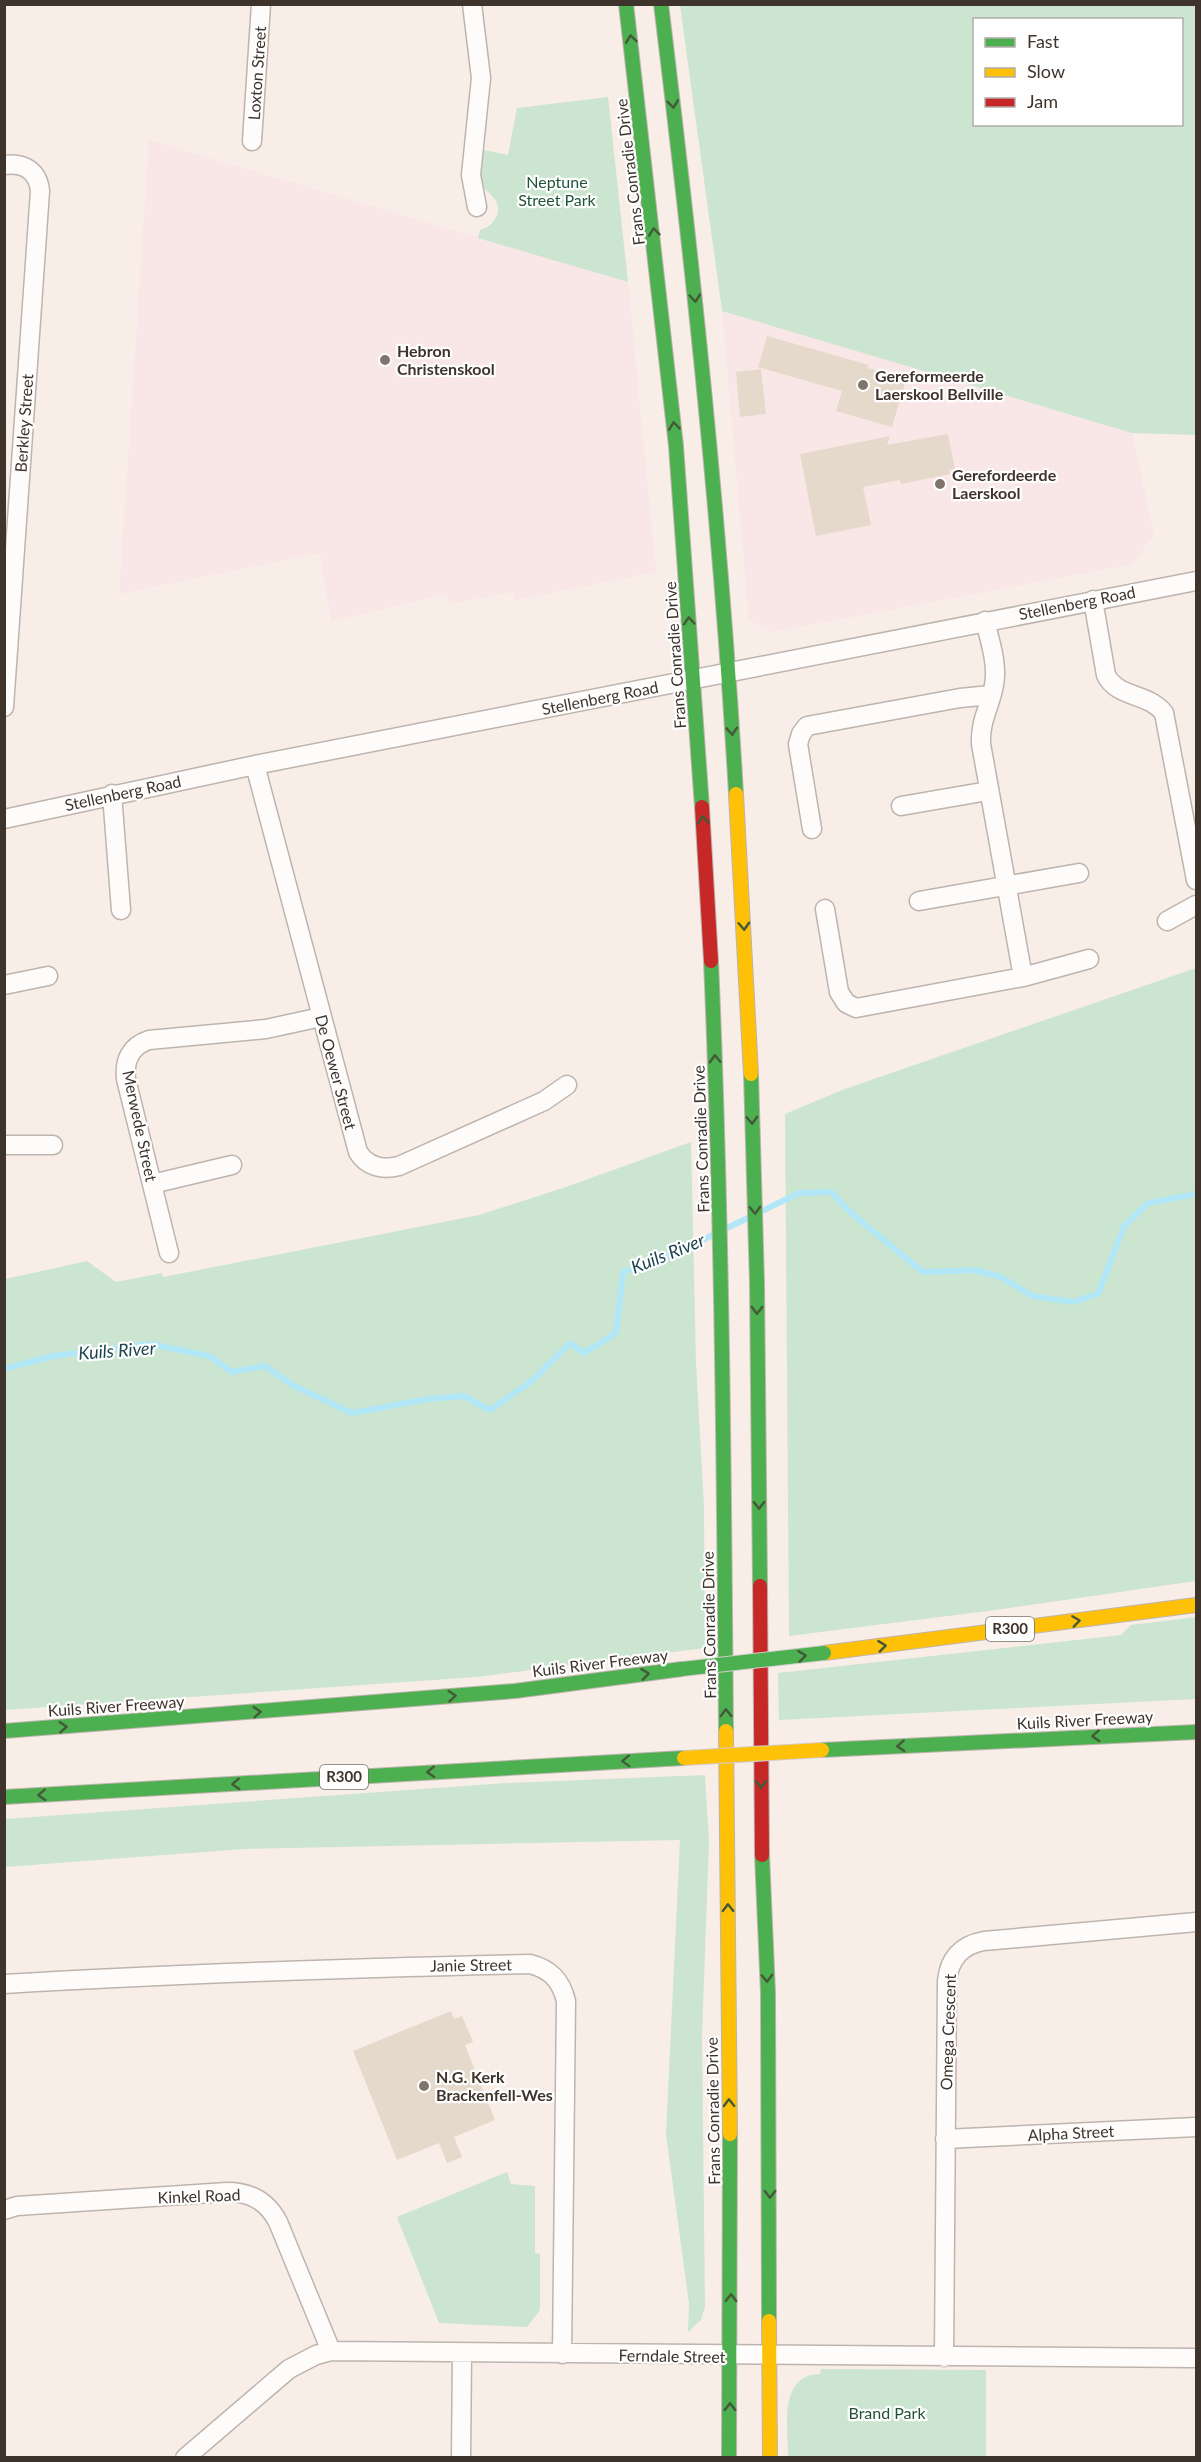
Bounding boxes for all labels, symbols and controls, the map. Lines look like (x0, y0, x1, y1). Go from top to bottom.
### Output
legend (973, 18, 1183, 126)
street label: Loxton Street (244, 25, 269, 121)
text: Fast (1027, 30, 1060, 52)
one-way arrow (625, 34, 637, 43)
text: Slow (1027, 60, 1065, 82)
text: Jam (1027, 90, 1058, 112)
street label: Frans Conradie Drive (611, 98, 648, 246)
one-way arrow (666, 100, 679, 109)
park label: Neptune Street Park (518, 172, 597, 209)
one-way arrow (648, 228, 661, 237)
one-way arrow (688, 293, 701, 303)
place label: Hebron Christenskool (397, 341, 495, 378)
marker: Hebron Christenskool (378, 353, 392, 367)
place label: Gereformeerde Laerskool Bellville (875, 366, 1004, 403)
street label: Berkley Street (11, 373, 36, 473)
marker: Gereformeerde Laerskool Bellville (856, 378, 870, 392)
one-way arrow (668, 422, 681, 431)
place label: Gerefordeerde Laerskool (952, 465, 1057, 502)
marker: Gerefordeerde Laerskool (933, 477, 947, 491)
street label: Frans Conradie Drive (660, 581, 689, 729)
street label: Stellenberg Road (1017, 582, 1137, 623)
one-way arrow (683, 616, 696, 625)
street label: Stellenberg Road (540, 677, 660, 718)
one-way arrow (726, 726, 739, 735)
street label: Stellenberg Road (63, 771, 183, 814)
one-way arrow (697, 815, 710, 824)
one-way arrow (737, 921, 750, 930)
street label: De Oewer Street (312, 1012, 361, 1132)
one-way arrow (708, 1054, 721, 1063)
street label: Frans Conradie Drive (688, 1065, 713, 1213)
street label: Merwede Street (119, 1068, 162, 1184)
one-way arrow (746, 1116, 759, 1125)
one-way arrow (749, 1205, 761, 1214)
water label: Kuils River (628, 1228, 708, 1278)
one-way arrow (751, 1305, 763, 1314)
water label: Kuils River (78, 1336, 157, 1364)
one-way arrow (752, 1500, 765, 1509)
street label: Frans Conradie Drive (698, 1551, 719, 1699)
one-way arrow (1071, 1615, 1080, 1627)
road number: R300 (986, 1617, 1034, 1641)
one-way arrow (878, 1640, 887, 1653)
street label: Kuils River Freeway (531, 1645, 670, 1680)
one-way arrow (798, 1650, 807, 1662)
one-way arrow (641, 1668, 650, 1681)
one-way arrow (447, 1690, 456, 1703)
street label: Kuils River Freeway (47, 1691, 186, 1720)
one-way arrow (253, 1706, 262, 1719)
street label: Kuils River Freeway (1016, 1706, 1154, 1733)
one-way arrow (720, 1708, 732, 1717)
one-way arrow (58, 1721, 67, 1734)
one-way arrow (1092, 1729, 1101, 1742)
one-way arrow (897, 1739, 906, 1752)
one-way arrow (621, 1754, 630, 1767)
road number: R300 (320, 1765, 368, 1789)
one-way arrow (426, 1765, 435, 1778)
one-way arrow (232, 1777, 241, 1790)
one-way arrow (755, 1779, 768, 1788)
one-way arrow (37, 1788, 46, 1801)
one-way arrow (722, 1903, 734, 1912)
street label: Janie Street (430, 1954, 512, 1975)
street label: Omega Crescent (936, 1973, 959, 2091)
one-way arrow (761, 1974, 774, 1983)
street label: Frans Conradie Drive (702, 2037, 723, 2185)
place label: N.G. Kerk Brackenfell-Wes (436, 2067, 553, 2104)
marker: N.G. Kerk Brackenfell-Wes (417, 2079, 431, 2093)
one-way arrow (723, 2098, 736, 2107)
street label: Alpha Street (1027, 2121, 1115, 2144)
street label: Kinkel Road (157, 2185, 241, 2206)
one-way arrow (764, 2189, 776, 2198)
one-way arrow (725, 2293, 737, 2302)
street label: Ferndale Street (618, 2345, 726, 2366)
one-way arrow (724, 2402, 736, 2411)
park label: Brand Park (848, 2403, 926, 2422)

